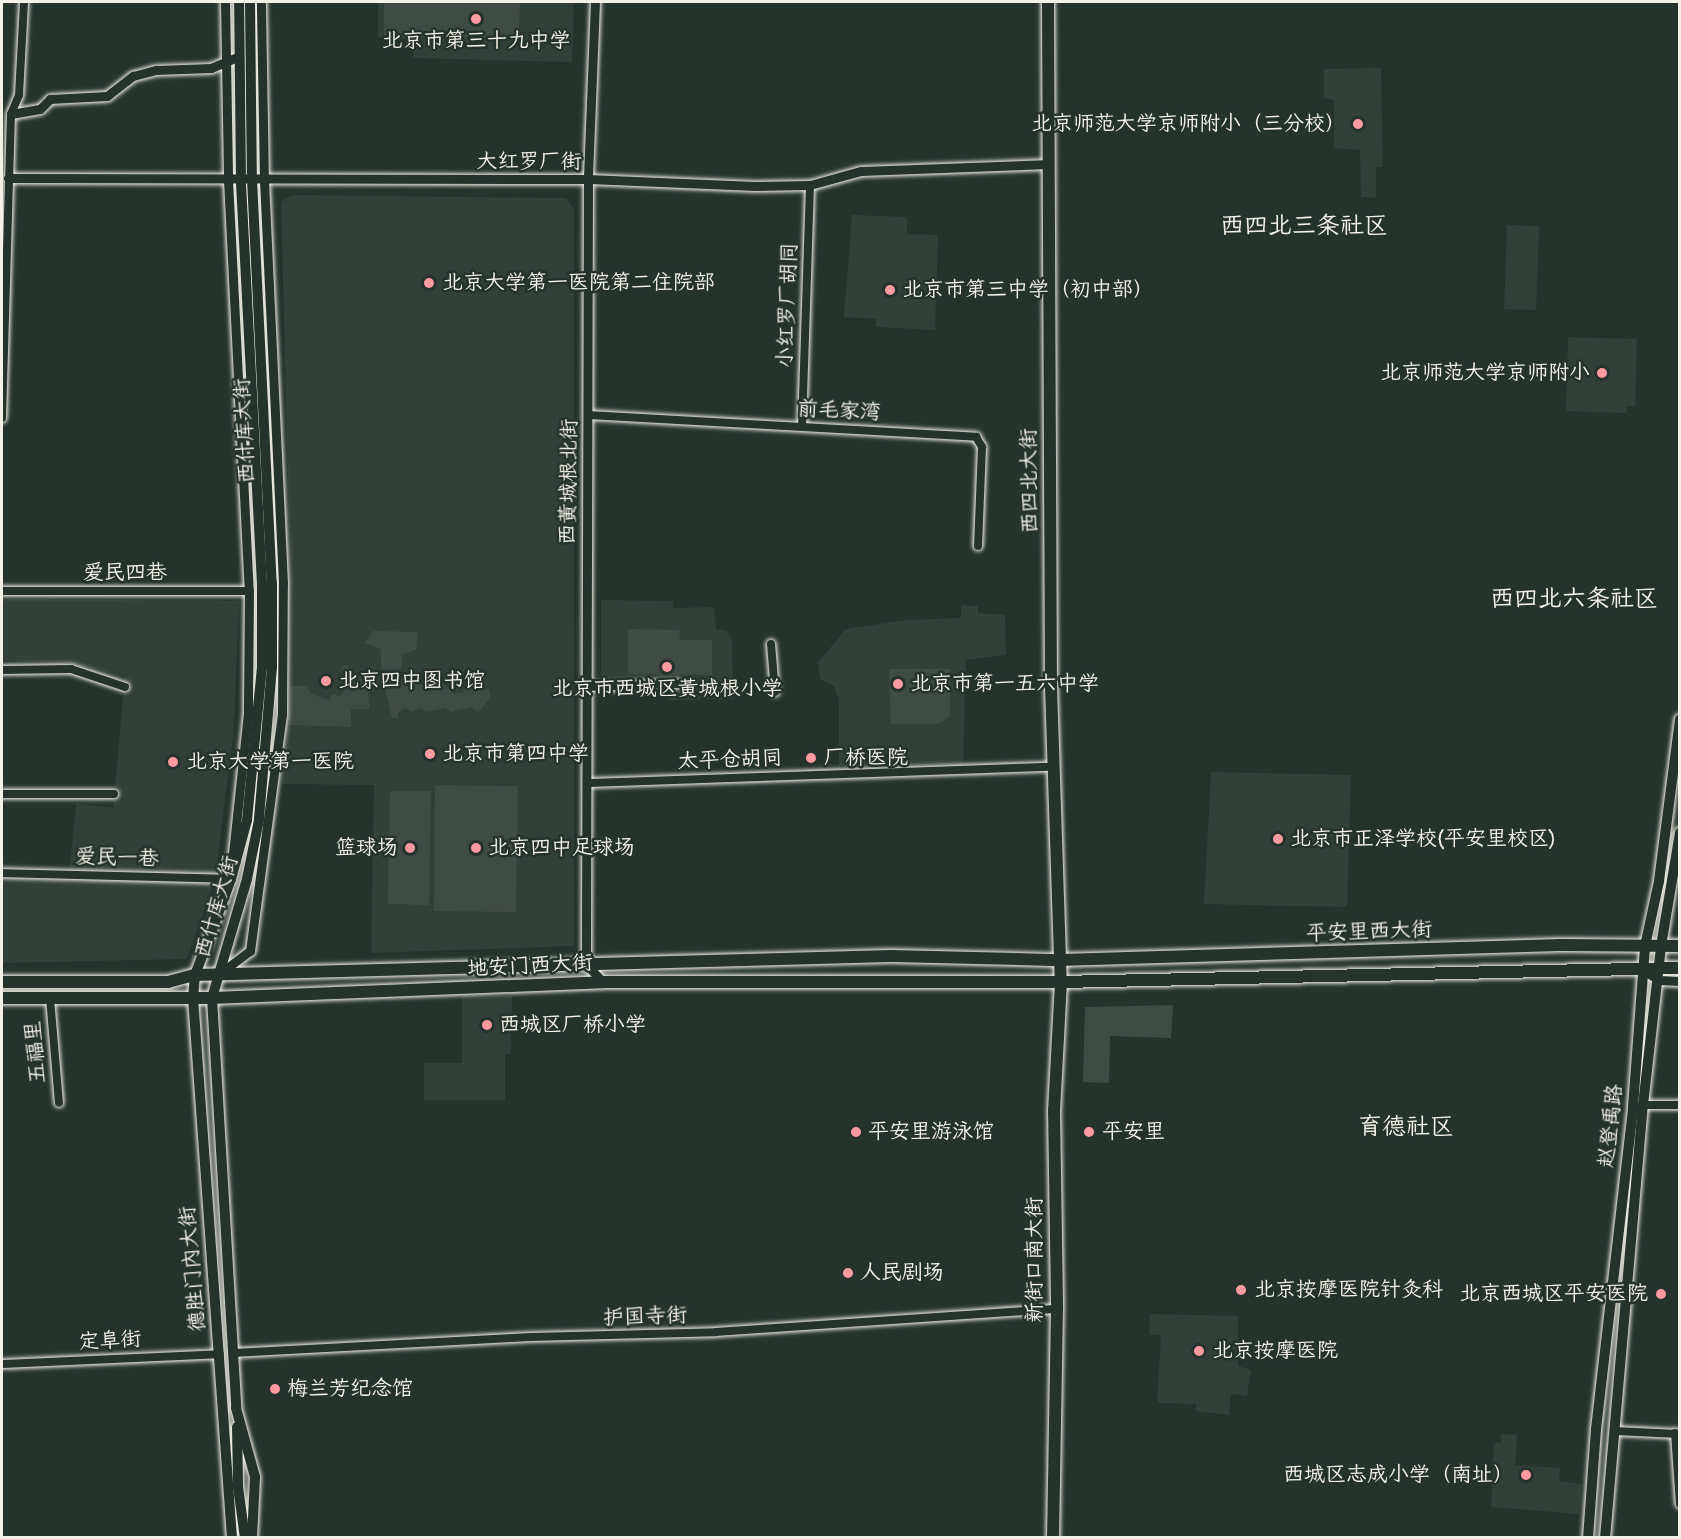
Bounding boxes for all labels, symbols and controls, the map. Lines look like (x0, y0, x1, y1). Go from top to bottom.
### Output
marker: 北京市第三十九中学 (469, 12, 483, 26)
place label: 北京市第三十九中学 (382, 28, 570, 54)
place label: 北京师范大学京师附小（三分校） (1031, 111, 1346, 137)
marker: 北京师范大学京师附小（三分校） (1351, 117, 1365, 131)
street label: 大红罗厂街 (477, 149, 581, 175)
district label: 西四北三条社区 (1220, 212, 1388, 240)
street label: 小红罗厂胡同 (773, 242, 803, 368)
place label: 北京大学第一医院第二住院部 (442, 270, 715, 296)
marker: 北京大学第一医院第二住院部 (420, 274, 438, 292)
place label: 北京市第三中学（初中部） (902, 277, 1154, 303)
marker: 北京市第三中学（初中部） (883, 283, 897, 297)
place label: 北京师范大学京师附小 (1380, 360, 1590, 386)
marker: 北京师范大学京师附小 (1595, 366, 1609, 380)
street label: 西什库大街 (230, 378, 260, 484)
street label: 前毛家湾 (796, 396, 882, 426)
street label: 西黄城根北街 (555, 419, 583, 545)
street label: 西四北大街 (1016, 428, 1044, 534)
street label: 爱民四巷 (83, 560, 167, 586)
district label: 西四北六条社区 (1490, 585, 1658, 613)
marker: 北京市西城区黄城根小学 (660, 660, 674, 674)
place label: 北京四中图书馆 (338, 668, 485, 694)
place label: 北京市第一五六中学 (910, 671, 1099, 697)
marker: 北京四中图书馆 (319, 674, 333, 688)
place label: 北京市西城区黄城根小学 (552, 676, 782, 702)
marker: 北京市第一五六中学 (891, 677, 905, 691)
place label: 北京市第四中学 (442, 741, 589, 767)
place label: 厂桥医院 (824, 745, 908, 771)
street label: 太平仓胡同 (677, 746, 783, 774)
marker: 北京市第四中学 (423, 747, 437, 761)
place label: 北京大学第一医院 (186, 749, 354, 775)
marker: 厂桥医院 (802, 749, 820, 767)
marker: 北京大学第一医院 (164, 753, 182, 771)
place label: 北京市正泽学校(平安里校区) (1290, 826, 1556, 852)
marker: 北京市正泽学校(平安里校区) (1271, 832, 1285, 846)
place label: 篮球场 (335, 835, 398, 861)
place label: 北京四中足球场 (488, 835, 635, 861)
marker: 篮球场 (403, 841, 417, 855)
marker: 北京四中足球场 (469, 841, 483, 855)
street label: 爱民一巷 (75, 844, 159, 872)
street label: 西什库大街 (190, 853, 244, 961)
street label: 平安里西大街 (1306, 917, 1432, 947)
street label: 地安门西大街 (466, 950, 594, 982)
place label: 西城区厂桥小学 (499, 1012, 646, 1038)
marker: 西城区厂桥小学 (480, 1018, 494, 1032)
street label: 五福里 (21, 1020, 51, 1084)
street label: 赵登禹路 (1594, 1083, 1628, 1169)
district label: 育德社区 (1358, 1113, 1454, 1141)
place label: 平安里游泳馆 (868, 1119, 994, 1145)
place label: 平安里 (1102, 1119, 1165, 1145)
marker: 平安里 (1080, 1123, 1098, 1141)
marker: 平安里游泳馆 (849, 1125, 863, 1139)
street label: 新街口南大街 (1022, 1197, 1048, 1323)
street label: 德胜门内大街 (175, 1205, 211, 1333)
place label: 人民剧场 (860, 1260, 944, 1286)
marker: 人民剧场 (841, 1266, 855, 1280)
place label: 北京按摩医院针灸科 (1254, 1277, 1443, 1303)
marker: 北京按摩医院针灸科 (1232, 1281, 1250, 1299)
place label: 北京西城区平安医院 (1459, 1281, 1648, 1307)
marker: 北京西城区平安医院 (1652, 1285, 1670, 1303)
street label: 护国寺街 (603, 1303, 687, 1331)
street label: 定阜街 (78, 1327, 142, 1355)
place label: 北京按摩医院 (1212, 1338, 1338, 1364)
marker: 北京按摩医院 (1190, 1342, 1208, 1360)
place label: 梅兰芳纪念馆 (287, 1376, 413, 1402)
marker: 梅兰芳纪念馆 (268, 1382, 282, 1396)
place label: 西城区志成小学（南址） (1283, 1462, 1514, 1488)
marker: 西城区志成小学（南址） (1519, 1468, 1533, 1482)

